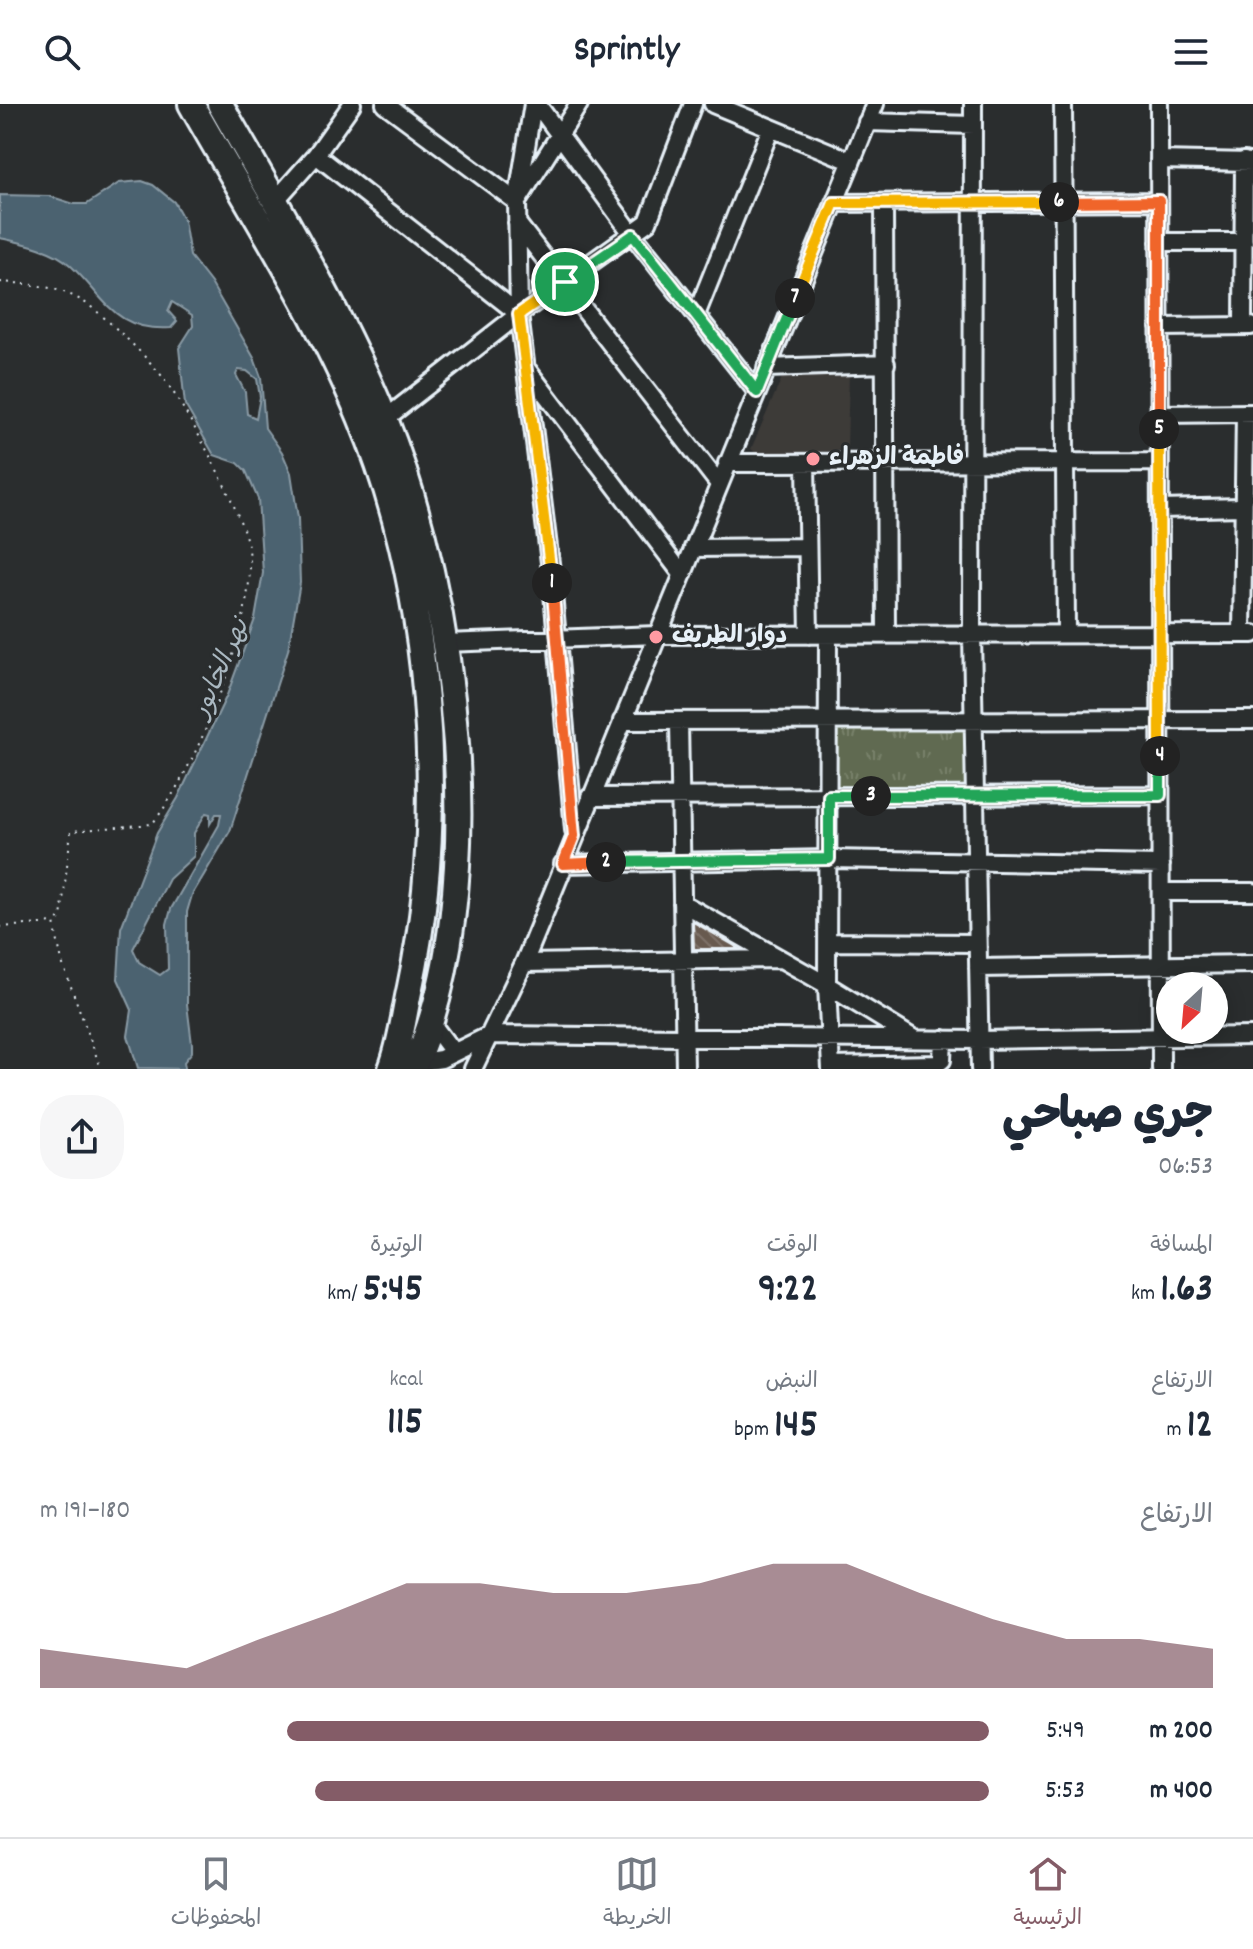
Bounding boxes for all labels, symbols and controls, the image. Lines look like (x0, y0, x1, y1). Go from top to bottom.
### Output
text: Sprintly (574, 26, 679, 78)
icon: search (40, 30, 84, 74)
icon: menu (1169, 30, 1213, 74)
pin: 6 (1039, 182, 1079, 222)
text: 6 (1054, 186, 1064, 217)
pin (531, 248, 599, 316)
icon: arrive (543, 260, 587, 304)
pin: 7 (775, 278, 815, 318)
text: 7 (791, 282, 799, 313)
pin: 5 (1139, 409, 1179, 449)
text: 5 (1154, 413, 1164, 444)
place label: فاطمة الزهراء (829, 442, 964, 476)
marker: فاطمة الزهراء (804, 450, 822, 468)
pin: 1 (532, 563, 572, 603)
text: 1 (550, 567, 554, 598)
water label: نهر الخابور (183, 611, 261, 727)
place label: دوار الطريف (672, 620, 787, 654)
marker: دوار الطريف (647, 628, 665, 646)
pin: 4 (1140, 736, 1180, 776)
text: 4 (1155, 740, 1165, 771)
pin: 3 (851, 776, 891, 816)
text: 3 (866, 780, 876, 811)
pin: 2 (586, 842, 626, 882)
text: 2 (601, 846, 611, 877)
north arrow (1156, 972, 1228, 1044)
map controls (1156, 972, 1228, 1044)
text: جري صباحي (1002, 1087, 1213, 1150)
button: share (40, 1095, 124, 1179)
text: 06:53 (1158, 1149, 1213, 1186)
text: الوتيرة (370, 1231, 423, 1262)
text: الوقت (767, 1231, 818, 1262)
text: المسافة (1150, 1231, 1213, 1262)
text: 5:45 (363, 1263, 423, 1320)
text: 9:22 (758, 1263, 818, 1320)
text: 1.63 (1160, 1263, 1213, 1320)
text: /km (327, 1279, 363, 1310)
text: km (1131, 1279, 1160, 1310)
text: kcal (390, 1365, 423, 1396)
text: النبض (765, 1367, 818, 1398)
text: الارتفاع (1151, 1367, 1213, 1398)
text: 115 (387, 1396, 423, 1453)
text: 145 (774, 1399, 818, 1456)
text: 12 (1187, 1399, 1213, 1456)
text: bpm (734, 1415, 774, 1446)
text: m (1167, 1415, 1187, 1446)
text: 180–191 m (40, 1493, 130, 1530)
text: الارتفاع (1140, 1498, 1213, 1535)
text: 5:49 (1046, 1713, 1085, 1750)
text: 200 m (1149, 1713, 1213, 1750)
text: 5:53 (1045, 1773, 1085, 1810)
text: 400 m (1150, 1773, 1213, 1810)
tab: المحفوظات (171, 1852, 261, 1936)
tab: الخريطة (603, 1852, 672, 1936)
tab: الرئيسية (1013, 1852, 1082, 1936)

